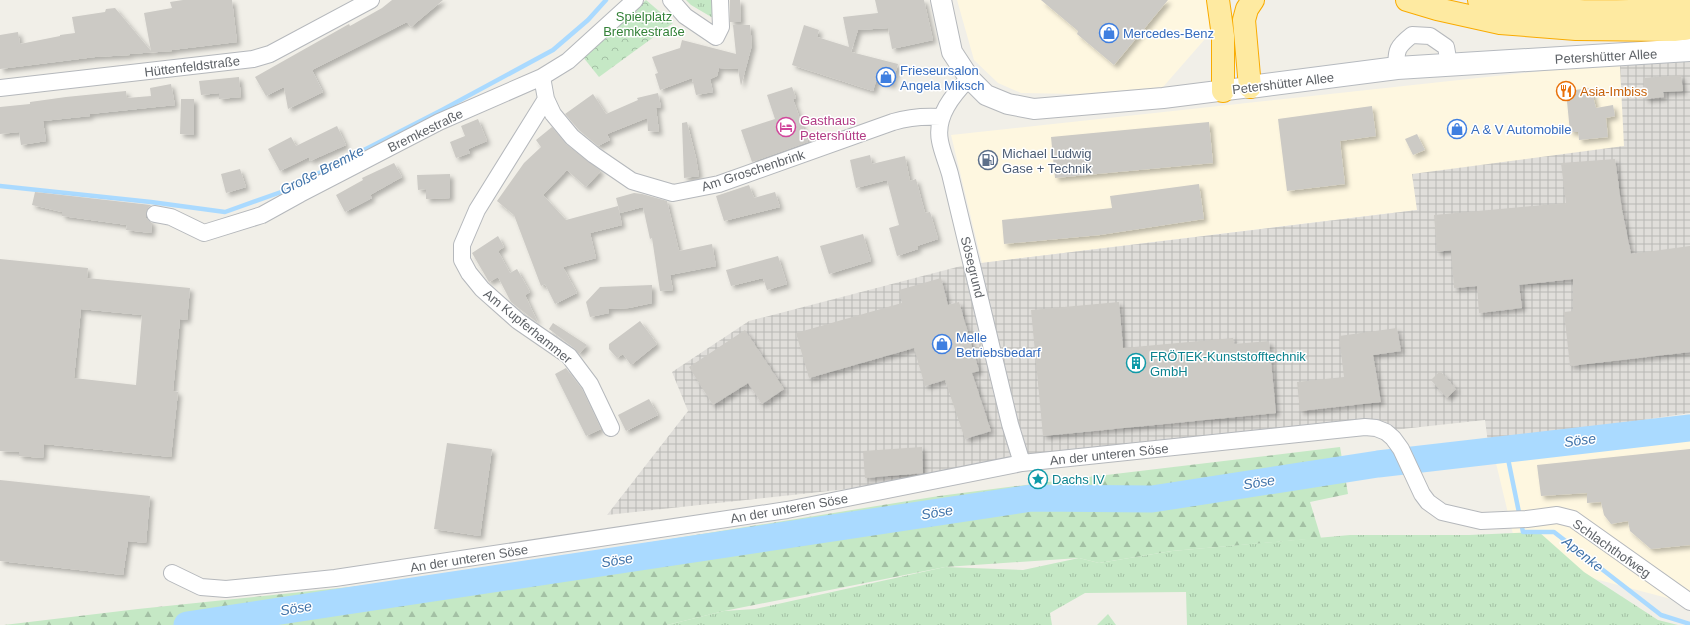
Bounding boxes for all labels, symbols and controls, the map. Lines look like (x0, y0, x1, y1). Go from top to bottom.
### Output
park label: Spielplatz Bremkestraße (603, 9, 685, 39)
shop icon: Mercedes-Benz (1098, 22, 1120, 44)
place label: Mercedes-Benz (1123, 26, 1214, 41)
street label: Petershütter Allee (1554, 46, 1658, 67)
street label: Hüttenfeldstraße (143, 53, 241, 80)
place label: Frieseursalon Angela Miksch (900, 63, 985, 93)
shop icon: Frieseursalon Angela Miksch (875, 66, 897, 88)
street label: Petershütter Allee (1231, 70, 1335, 97)
restaurant icon: Asia-Imbiss (1555, 80, 1577, 102)
place label: Asia-Imbiss (1580, 84, 1648, 99)
street label: Bremkestraße (385, 106, 465, 155)
place label: Gasthaus Petershütte (800, 113, 867, 143)
hotel icon: Gasthaus Petershütte (775, 116, 797, 138)
shop icon: A & V Automobile (1446, 118, 1468, 140)
place label: A & V Automobile (1471, 122, 1571, 137)
water label: Große Bremke (277, 142, 367, 198)
place label: Michael Ludwig Gase + Technik (1002, 146, 1092, 176)
street label: Am Groschenbrink (700, 147, 807, 194)
fuel station icon: Michael Ludwig Gase + Technik (977, 149, 999, 171)
street label: Sösegrund (958, 235, 987, 299)
street label: Am Kupferhammer (481, 286, 575, 367)
place label: Melle Betriebsbedarf (956, 330, 1041, 360)
shop icon: Melle Betriebsbedarf (931, 333, 953, 355)
place label: FRÖTEK-Kunststofftechnik GmbH (1150, 349, 1306, 379)
building icon: FRÖTEK-Kunststofftechnik GmbH (1125, 352, 1147, 374)
water label: Söse (1563, 430, 1597, 450)
street label: An der unteren Söse (1049, 441, 1169, 468)
place icon: Dachs IV (1027, 468, 1049, 490)
place label: Dachs IV (1052, 472, 1105, 487)
water label: Söse (1242, 472, 1276, 492)
street label: An der unteren Söse (729, 491, 849, 526)
water label: Söse (920, 502, 954, 522)
street label: Schlachthofweg (1570, 516, 1654, 581)
water label: Apenke (1559, 532, 1607, 575)
street label: An der unteren Söse (409, 542, 529, 575)
water label: Söse (600, 550, 634, 570)
water label: Söse (279, 598, 313, 618)

